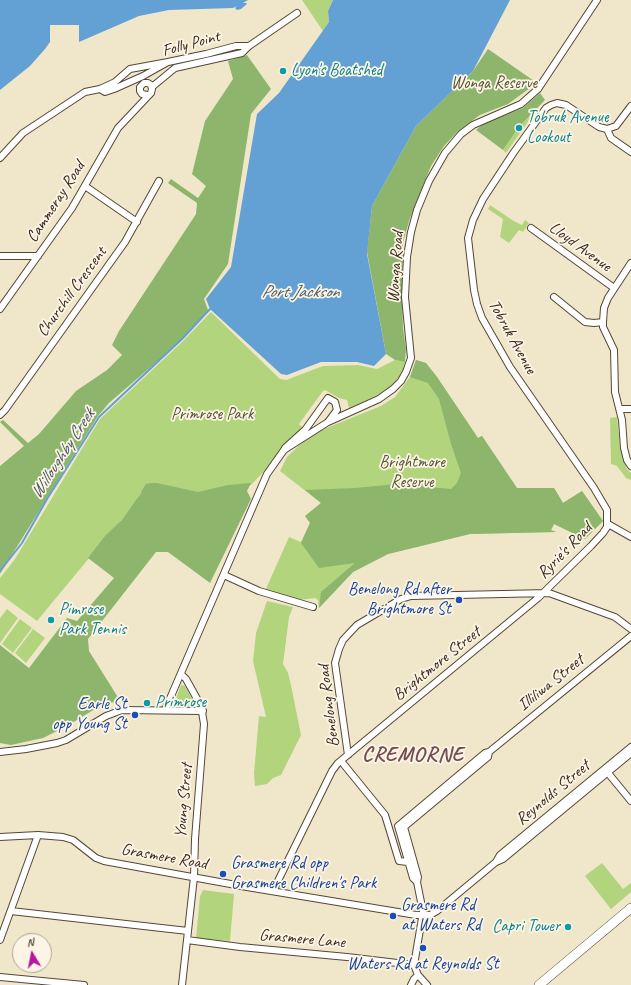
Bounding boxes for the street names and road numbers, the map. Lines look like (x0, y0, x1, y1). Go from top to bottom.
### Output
street label: Folly Point (160, 27, 222, 61)
street label: Cammeray Road (22, 158, 90, 246)
street label: Lloyd Avenue (545, 218, 615, 276)
street label: Wonga Road (383, 231, 409, 303)
street label: Churchill Crescent (33, 243, 111, 341)
street label: Tobruk Avenue (483, 296, 541, 378)
street label: Ryrie's Road (533, 519, 597, 583)
street label: Brightmore Street (389, 622, 485, 706)
street label: Illiliwa Street (514, 650, 588, 716)
street label: Benelong Road (314, 664, 344, 748)
street label: Reynolds Street (512, 756, 594, 830)
street label: Young Street (171, 763, 197, 839)
street label: Grasmere Road (119, 839, 209, 875)
street label: Grasmere Lane (258, 925, 346, 953)

